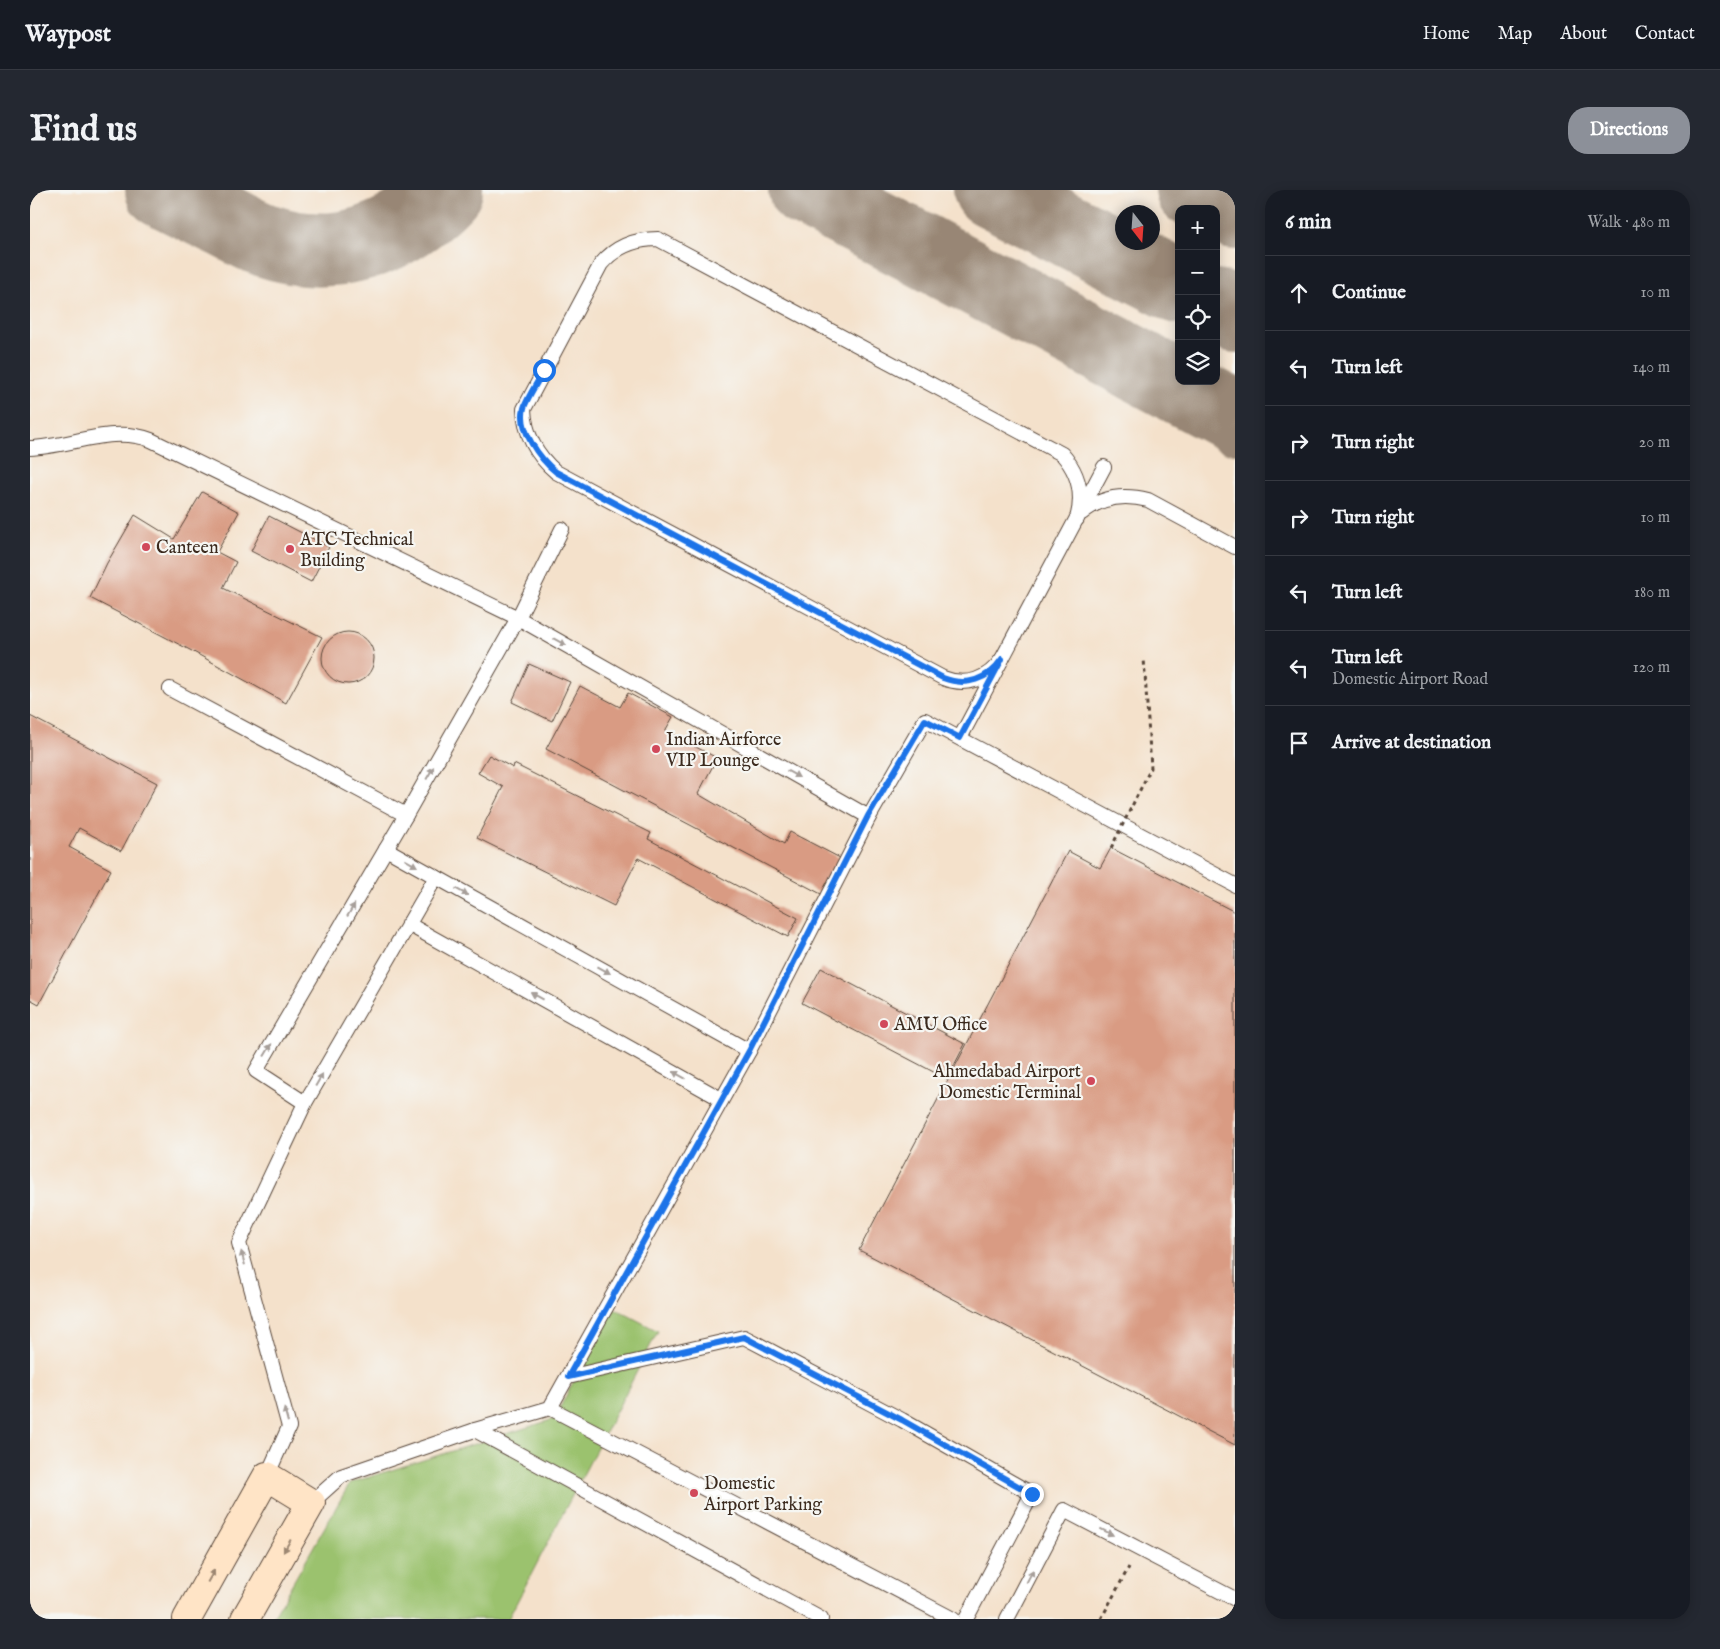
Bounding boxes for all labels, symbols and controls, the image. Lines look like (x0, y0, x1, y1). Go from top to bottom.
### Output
text: Waypost (25, 19, 111, 50)
text: Home (1423, 23, 1470, 46)
text: Map (1498, 23, 1532, 46)
text: About (1560, 23, 1607, 46)
text: Contact (1635, 23, 1695, 46)
button: Directions (1568, 107, 1690, 154)
text: Find us (30, 108, 137, 153)
north arrow (1115, 205, 1160, 250)
map controls (1175, 205, 1220, 385)
button: + (1175, 205, 1220, 250)
text: 6 min (1285, 209, 1331, 236)
text: Walk · 480 m (1588, 213, 1670, 233)
button: − (1175, 250, 1220, 295)
icon: ahead (1285, 279, 1313, 307)
text: Continue (1332, 281, 1406, 305)
text: 10 m (1640, 283, 1670, 303)
button: locate (1175, 295, 1220, 340)
button: layers (1175, 340, 1220, 385)
icon: left (1285, 354, 1313, 382)
text: Turn left (1332, 356, 1403, 380)
text: 140 m (1632, 358, 1670, 378)
route start (533, 359, 556, 382)
icon: right (1285, 429, 1313, 457)
text: Turn right (1332, 431, 1414, 455)
text: 20 m (1639, 433, 1670, 453)
icon: right (1285, 504, 1313, 532)
text: Turn right (1332, 506, 1414, 530)
text: 10 m (1640, 508, 1670, 528)
place label: ATC Technical Building (299, 529, 414, 573)
place label: Canteen (156, 537, 219, 560)
marker: Canteen (140, 541, 152, 553)
marker: ATC Technical Building (284, 543, 296, 555)
icon: left (1285, 579, 1313, 607)
text: Turn left (1332, 581, 1403, 605)
text: 180 m (1634, 583, 1670, 603)
one-way arrow (554, 638, 567, 647)
text: Turn left (1332, 646, 1403, 670)
icon: left (1285, 654, 1313, 682)
text: 120 m (1633, 658, 1670, 678)
text: Domestic Airport Road (1332, 670, 1488, 690)
place label: Indian Airforce VIP Lounge (665, 729, 781, 773)
icon: arrive (1285, 729, 1313, 757)
text: Arrive at destination (1332, 731, 1491, 755)
marker: Indian Airforce VIP Lounge (650, 743, 662, 755)
one-way arrow (426, 766, 435, 780)
one-way arrow (786, 770, 801, 778)
one-way arrow (405, 859, 418, 868)
one-way arrow (455, 887, 468, 896)
one-way arrow (346, 903, 355, 917)
one-way arrow (597, 966, 611, 975)
one-way arrow (529, 992, 544, 1000)
place label: AMU Office (893, 1014, 987, 1037)
marker: AMU Office (878, 1018, 890, 1030)
one-way arrow (264, 1043, 273, 1057)
place label: Ahmedabad Airport Domestic Terminal (932, 1061, 1081, 1105)
one-way arrow (671, 1071, 686, 1079)
one-way arrow (314, 1074, 323, 1087)
marker: Ahmedabad Airport Domestic Terminal (1085, 1075, 1097, 1087)
one-way arrow (239, 1251, 247, 1266)
one-way arrow (282, 1407, 290, 1423)
place label: Domestic Airport Parking (703, 1473, 822, 1517)
route end (1021, 1483, 1044, 1506)
marker: Domestic Airport Parking (688, 1487, 700, 1499)
one-way arrow (1100, 1528, 1115, 1536)
one-way arrow (283, 1538, 291, 1553)
one-way arrow (207, 1569, 215, 1584)
one-way arrow (1026, 1569, 1034, 1583)

